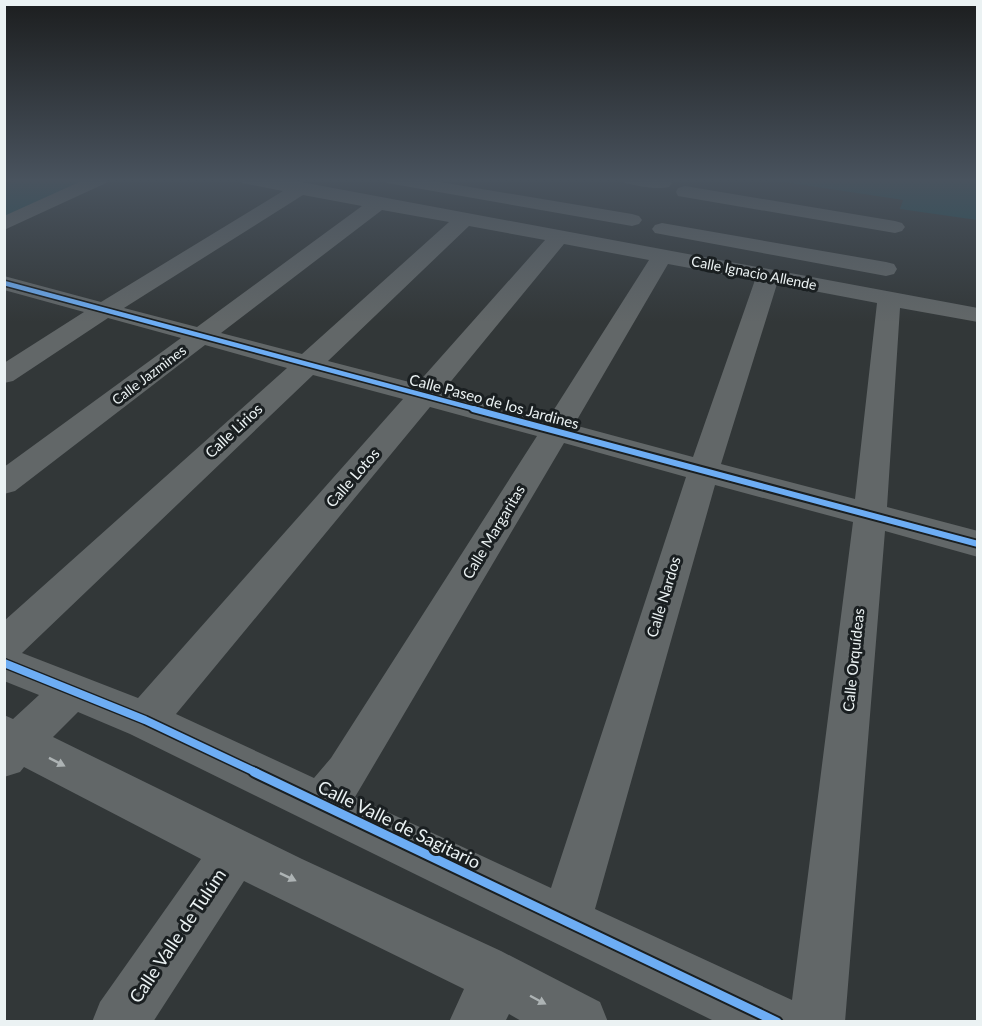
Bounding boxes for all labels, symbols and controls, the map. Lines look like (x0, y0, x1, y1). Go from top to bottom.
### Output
street label: Calle Ignacio Allende (690, 252, 818, 293)
street label: Calle Jazmines (108, 341, 189, 408)
street label: Calle Paseo de los Jardines (407, 370, 581, 432)
street label: Calle Lirios (201, 399, 266, 461)
street label: Calle Lotos (322, 444, 383, 510)
street label: Calle Margaritas (458, 481, 528, 582)
street label: Calle Nardos (642, 554, 684, 639)
street label: Calle Orquídeas (839, 607, 867, 713)
one-way arrow (48, 757, 65, 767)
street label: Calle Valle de Sagitario (314, 775, 484, 873)
street label: Calle Valle de Tulúm (124, 864, 230, 1007)
one-way arrow (279, 872, 296, 881)
one-way arrow (530, 995, 547, 1005)

